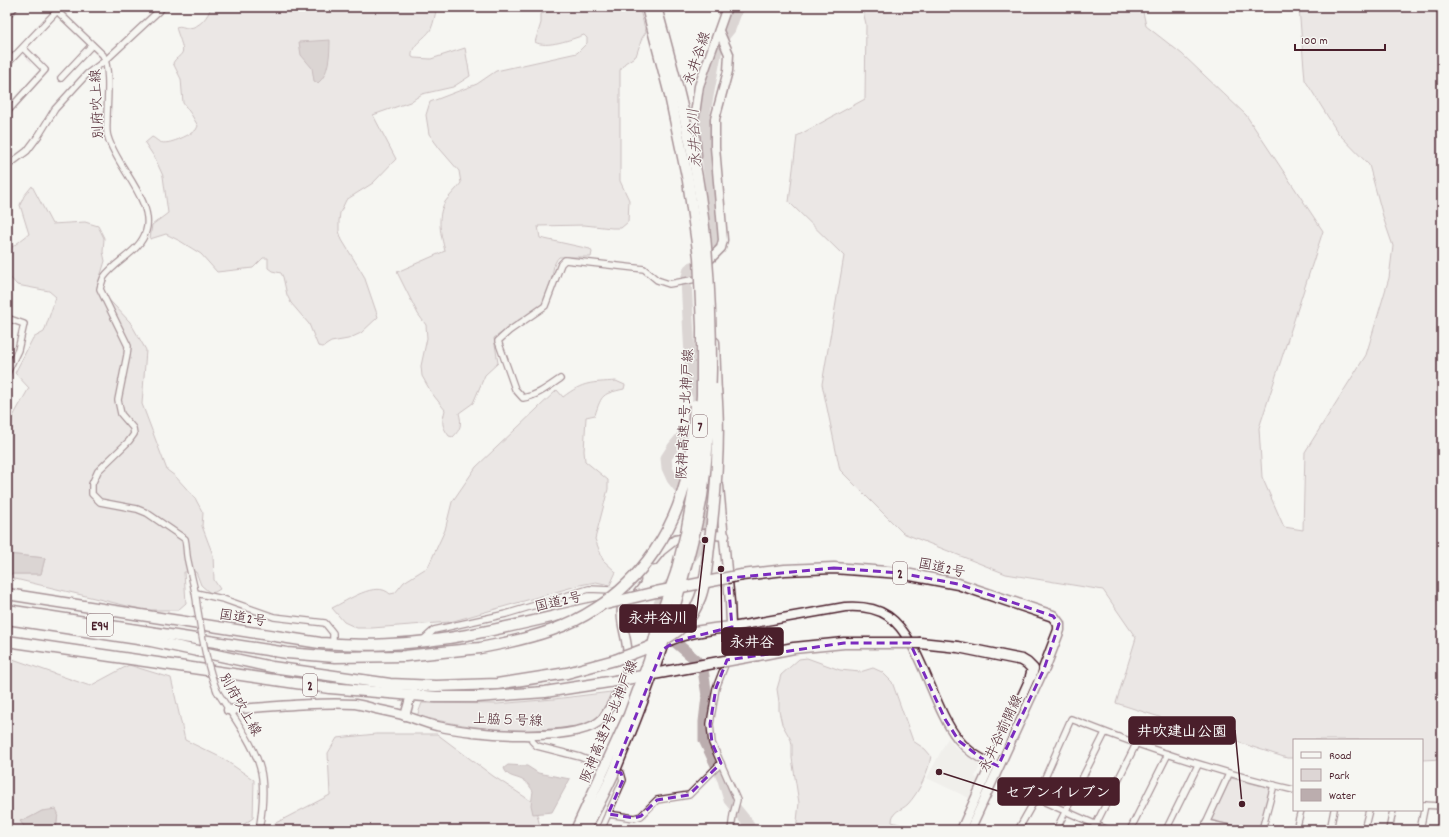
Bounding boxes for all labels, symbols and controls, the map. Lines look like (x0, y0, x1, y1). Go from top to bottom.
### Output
scale bar (1295, 26, 1385, 52)
street label: 永井谷線 (679, 29, 716, 88)
text: 100 m (1301, 33, 1328, 50)
street label: 別府吹上線 (86, 68, 110, 139)
water label: 永井谷川 (683, 107, 709, 168)
street label: 阪神高速7号北神戸線 (673, 348, 699, 480)
road number: 7 (693, 415, 707, 437)
street label: 国道2号 (916, 554, 967, 584)
road number: 2 (893, 562, 907, 584)
street label: 国道2号 (533, 588, 584, 618)
street label: 国道2号 (217, 605, 268, 633)
callout: 永井谷川 (620, 605, 696, 632)
text: 永井谷川 (628, 609, 688, 631)
road number: E94 (87, 614, 113, 636)
callout: 永井谷 (722, 628, 783, 655)
text: 永井谷 (729, 633, 775, 655)
street label: 阪神高速7号北神戸線 (576, 657, 644, 786)
street label: 別府吹上線 (213, 670, 265, 740)
road number: 2 (303, 674, 317, 696)
street label: 永井谷前開線 (975, 692, 1029, 776)
street label: 上脇５号線 (473, 710, 543, 732)
callout: 井吹建山公園 (1129, 717, 1235, 744)
text: 井吹建山公園 (1137, 722, 1227, 744)
legend (1293, 739, 1423, 811)
text: Road (1329, 748, 1351, 765)
text: Park (1329, 768, 1350, 785)
callout: セブンイレブン (998, 778, 1119, 805)
text: セブンイレブン (1005, 783, 1111, 805)
text: Water (1329, 788, 1356, 805)

